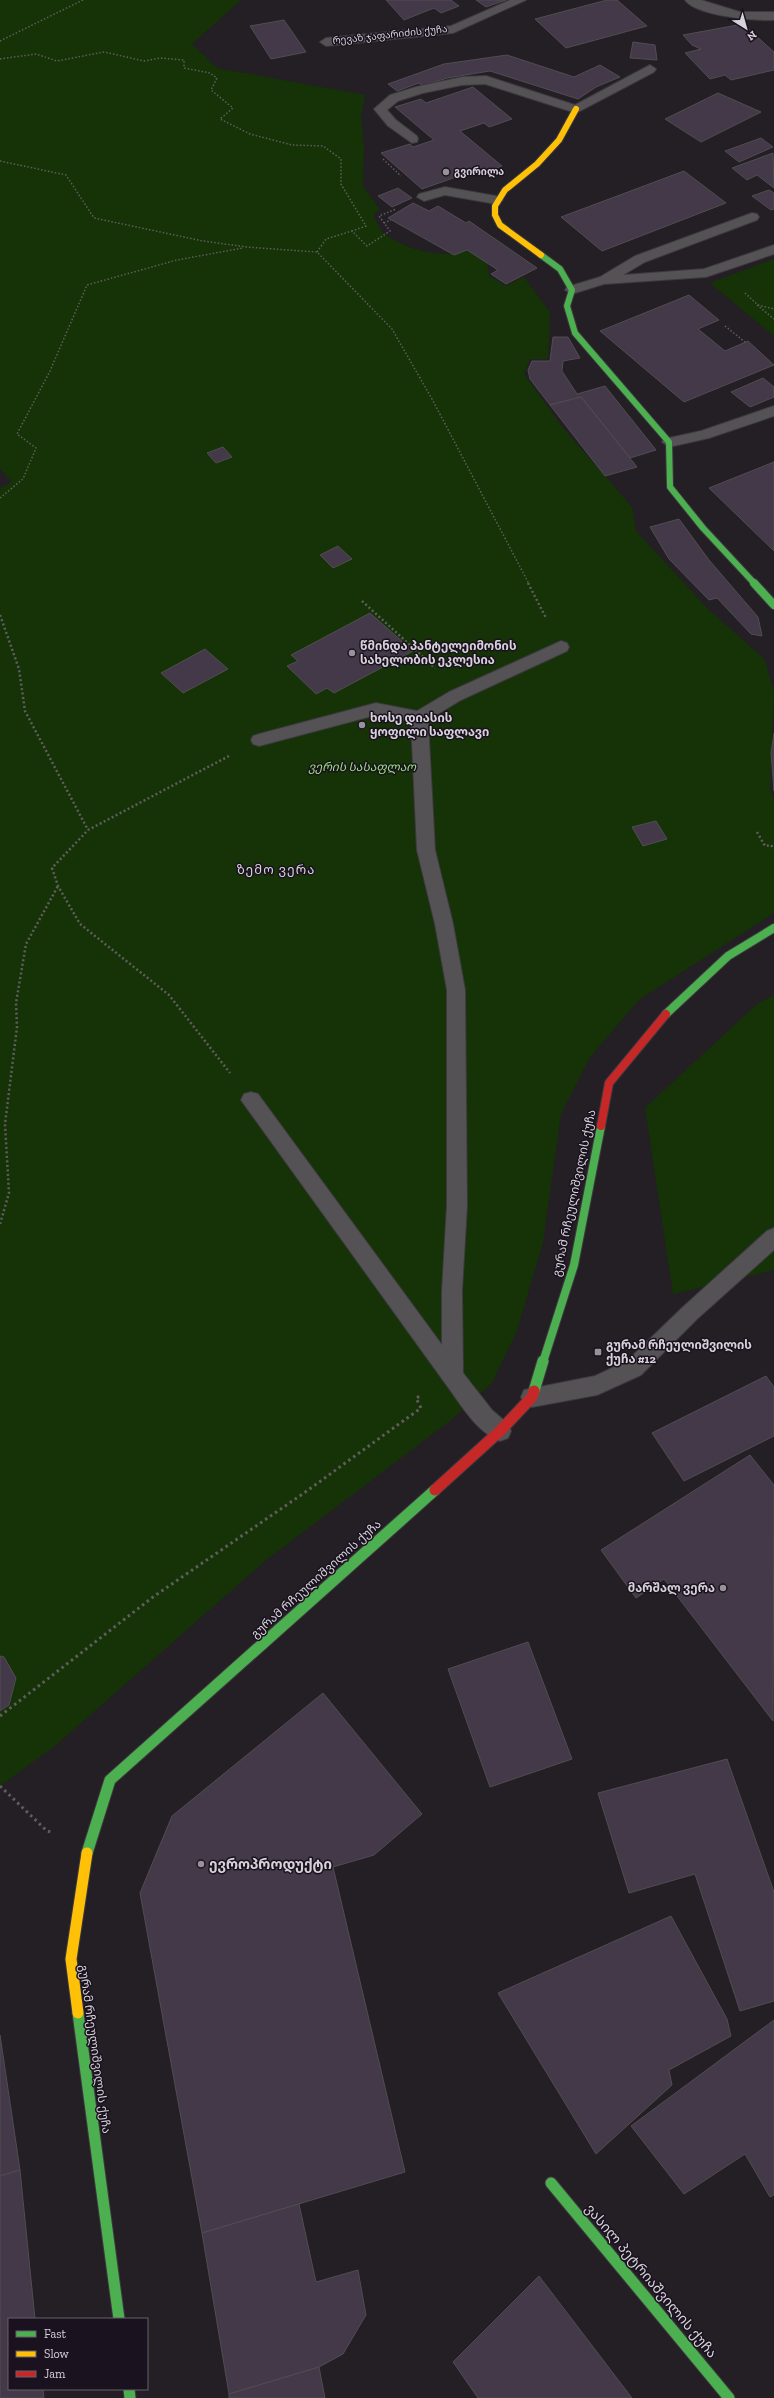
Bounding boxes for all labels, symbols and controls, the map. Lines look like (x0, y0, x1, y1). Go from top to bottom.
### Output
north arrow (726, 8, 766, 48)
street label: რევაზ ჯაფარიძის ქუჩა (332, 23, 448, 47)
text: N (744, 28, 759, 44)
place label: გვირილა (454, 166, 504, 178)
marker: გვირილა (441, 167, 451, 177)
place label: წმინდა პანტელეიმონის სახელობის ეკლესია (360, 639, 517, 668)
marker: წმინდა პანტელეიმონის სახელობის ეკლესია (347, 648, 357, 658)
place label: ხოსე დიასის ყოფილი საფლავი (370, 711, 489, 740)
marker: ხოსე დიასის ყოფილი საფლავი (357, 720, 367, 730)
park label: ვერის სასაფლაო (308, 760, 417, 774)
district label: ზემო ვერა (237, 862, 315, 877)
street label: გურამ რჩეულიშვილის ქუჩა (549, 1108, 600, 1278)
place label: გურამ რჩეულიშვილის ქუჩა #12 (606, 1338, 752, 1366)
marker: გურამ რჩეულიშვილის ქუჩა #12 (593, 1347, 603, 1357)
street label: გურამ რჩეულიშვილის ქუჩა (248, 1517, 385, 1642)
place label: მარშალ ვერა (628, 1581, 715, 1596)
marker: მარშალ ვერა (718, 1583, 728, 1593)
place label: ევროპროდუქტი (209, 1856, 332, 1873)
marker: ევროპროდუქტი (196, 1859, 206, 1869)
street label: გურამ რჩეულიშვილის ქუჩა (75, 1964, 114, 2134)
street label: ვასილ პეტრიაშვილის ქუჩა (581, 2200, 721, 2362)
legend (8, 2318, 148, 2390)
text: Fast (44, 2327, 67, 2341)
text: Slow (44, 2347, 70, 2361)
text: Jam (44, 2367, 66, 2381)

